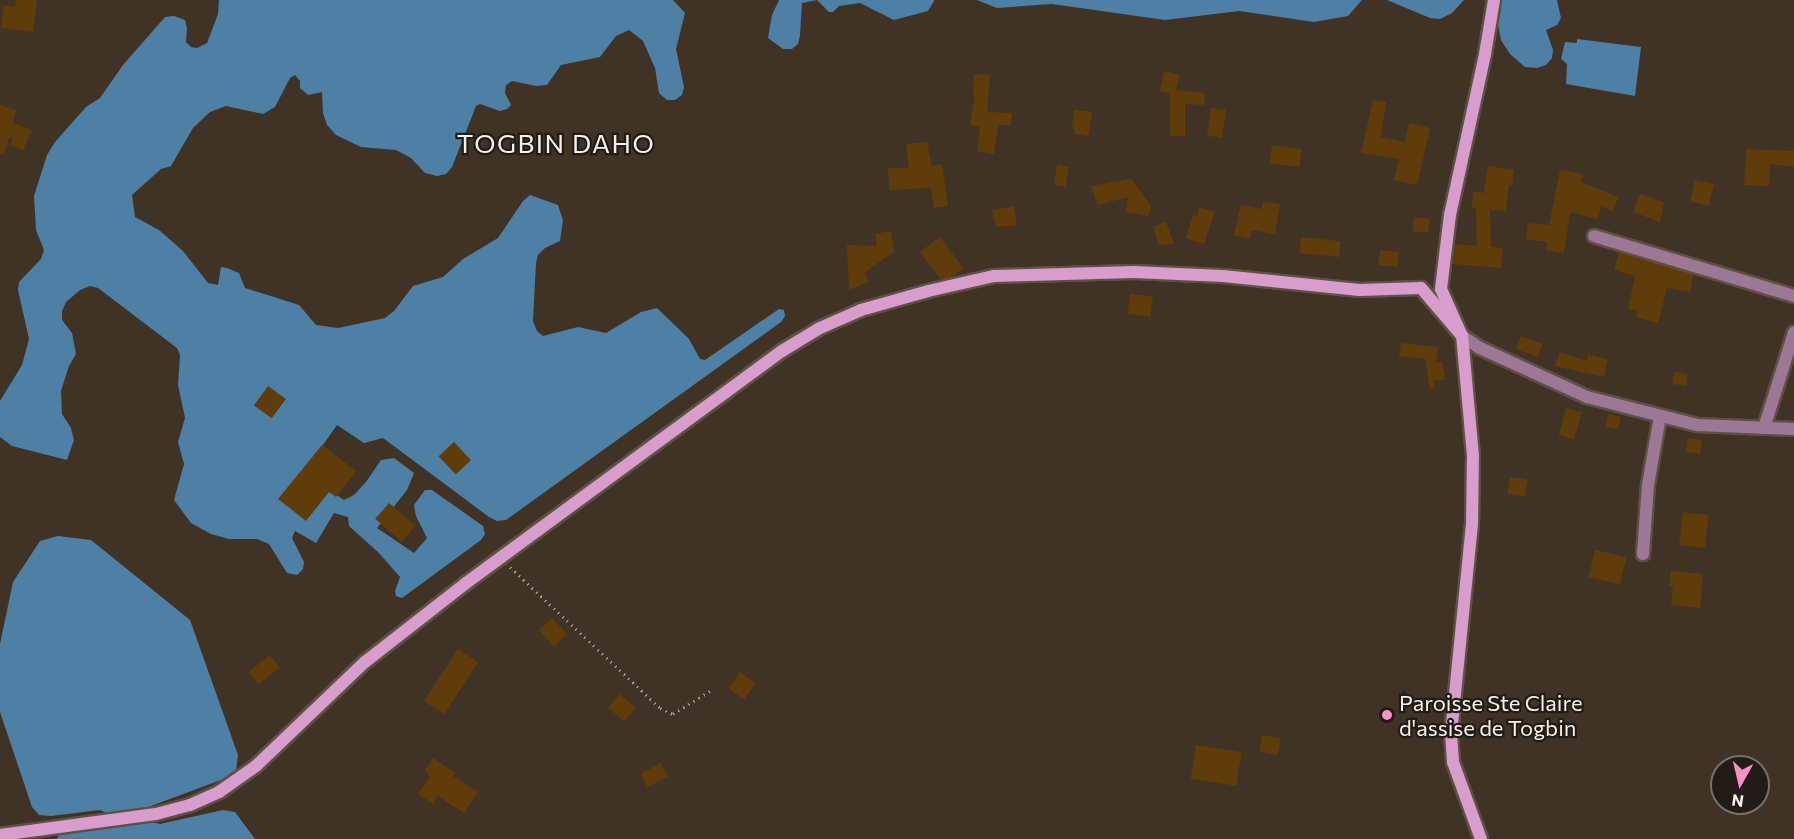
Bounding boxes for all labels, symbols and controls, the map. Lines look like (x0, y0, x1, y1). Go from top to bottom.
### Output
district label: TOGBIN DAHO (457, 127, 655, 159)
place label: Paroisse Ste Claire d'assise de Togbin (1399, 689, 1583, 740)
marker: Paroisse Ste Claire d'assise de Togbin (1380, 708, 1394, 722)
north arrow (1710, 755, 1770, 815)
text: N (1730, 791, 1745, 812)

